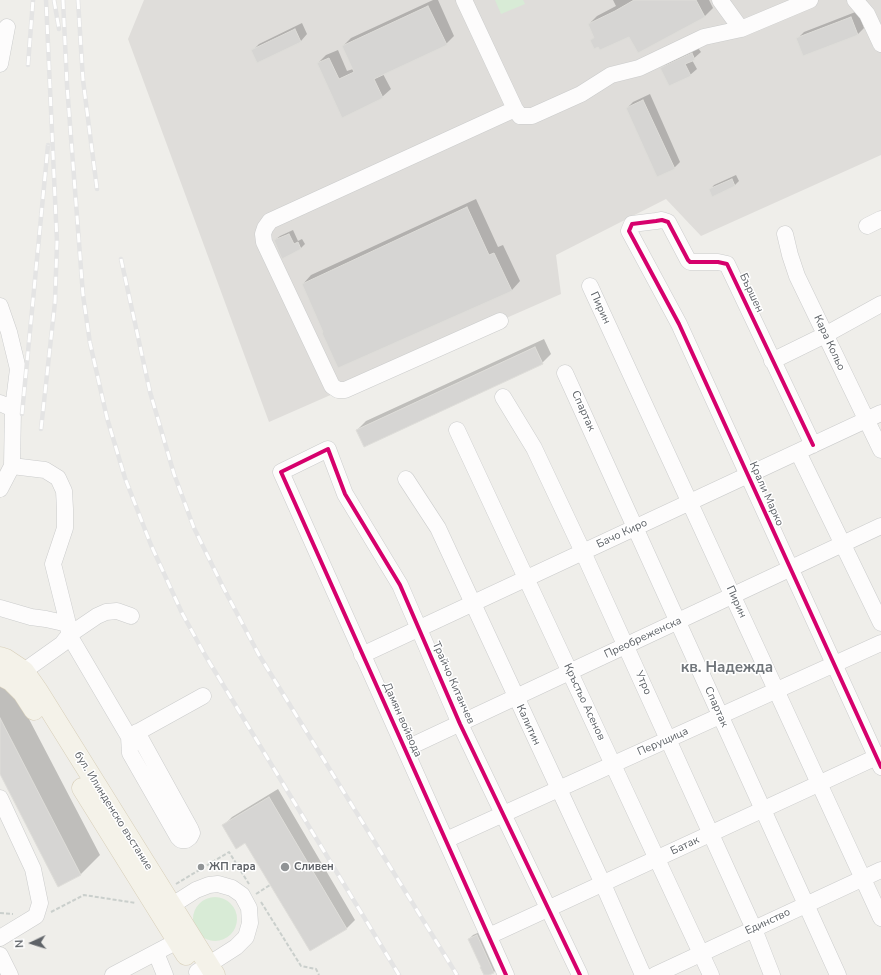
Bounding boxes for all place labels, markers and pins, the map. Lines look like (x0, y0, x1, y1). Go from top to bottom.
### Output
place label: ЖП гара (209, 860, 256, 874)
place label: Сливен (294, 860, 334, 874)
marker: Сливен (279, 861, 291, 873)
marker: ЖП гара (196, 862, 206, 872)

